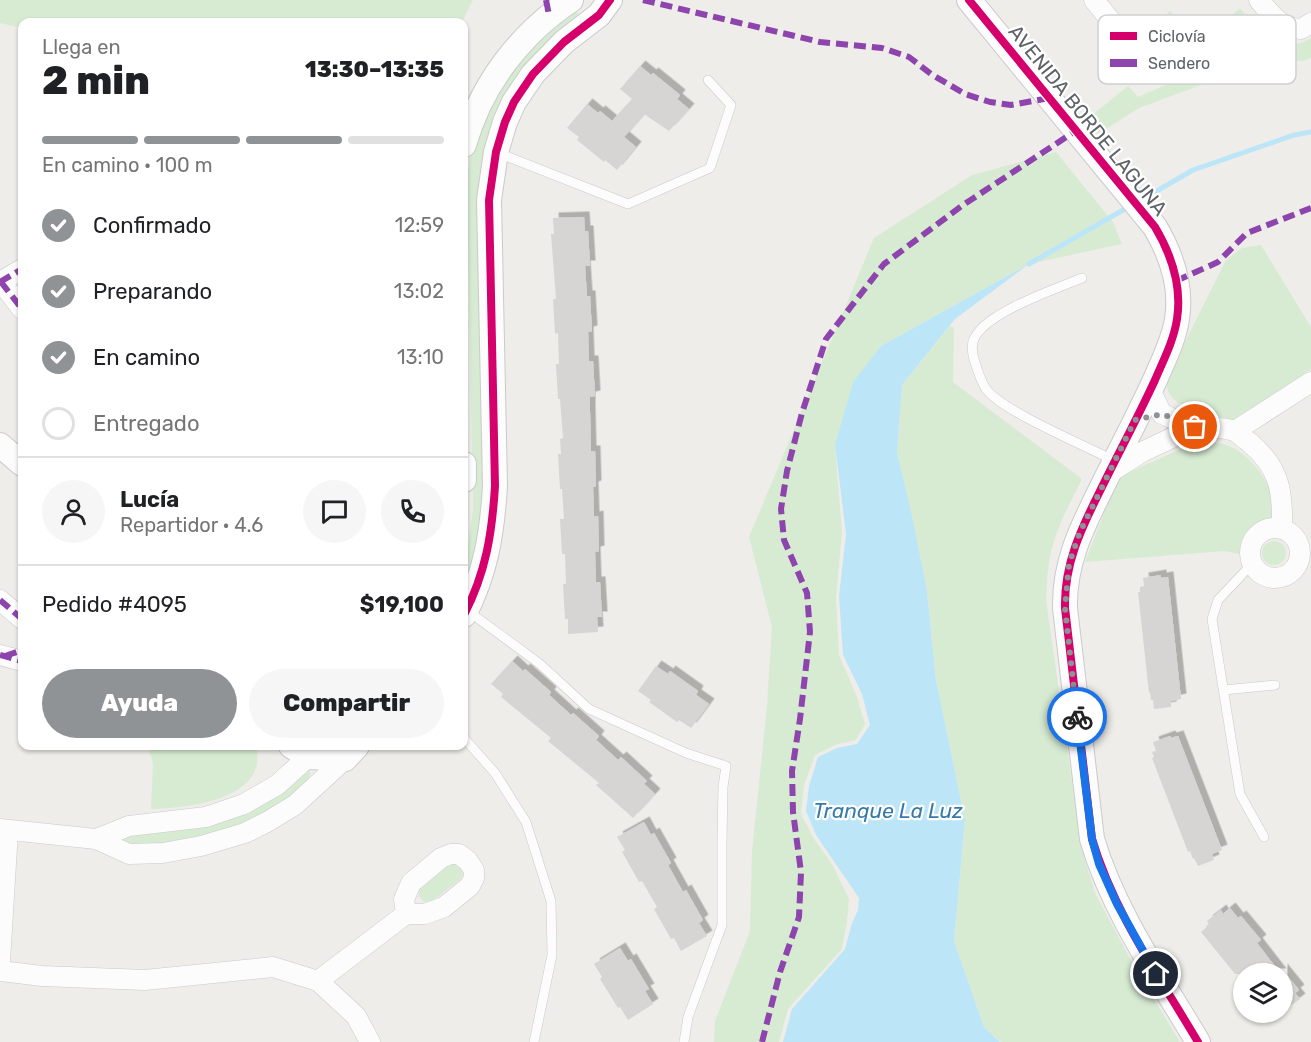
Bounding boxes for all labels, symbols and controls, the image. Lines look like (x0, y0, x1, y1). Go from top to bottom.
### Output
legend (1098, 15, 1296, 84)
street label: AVENIDA BORDE LAGUNA (1004, 20, 1172, 220)
text: Ciclovía (1148, 27, 1206, 46)
text: Llega en (42, 35, 121, 59)
text: Sendero (1148, 54, 1210, 73)
text: 13:30–13:35 (305, 56, 444, 83)
text: 2 min (42, 58, 150, 104)
text: En camino · 100 m (42, 153, 212, 177)
icon: check (42, 209, 75, 242)
text: Confirmado (93, 212, 211, 239)
text: 12:59 (395, 213, 444, 237)
icon: check (42, 275, 75, 308)
text: Preparando (93, 278, 212, 305)
text: 13:02 (394, 279, 444, 303)
icon: check (42, 341, 75, 374)
text: En camino (93, 344, 200, 371)
text: 13:10 (397, 345, 444, 369)
pin (1169, 401, 1220, 452)
text: Entregado (93, 410, 200, 437)
icon: bag (1178, 410, 1211, 443)
button: person (42, 480, 105, 543)
button: chat (303, 480, 366, 543)
button: phone (381, 480, 444, 543)
text: Lucía (120, 486, 179, 513)
text: Repartidor · 4.6 (120, 513, 263, 537)
text: Pedido #4095 (42, 591, 187, 618)
text: $19,100 (360, 591, 444, 618)
button: Ayuda (42, 669, 237, 738)
button: Compartir (249, 669, 444, 738)
courier (1047, 687, 1107, 747)
icon: bike (1061, 701, 1094, 734)
water label: Tranque La Luz (813, 798, 963, 823)
pin (1130, 948, 1181, 999)
icon: home (1139, 957, 1172, 990)
map controls (1233, 963, 1293, 1023)
button: layers (1233, 963, 1293, 1023)

